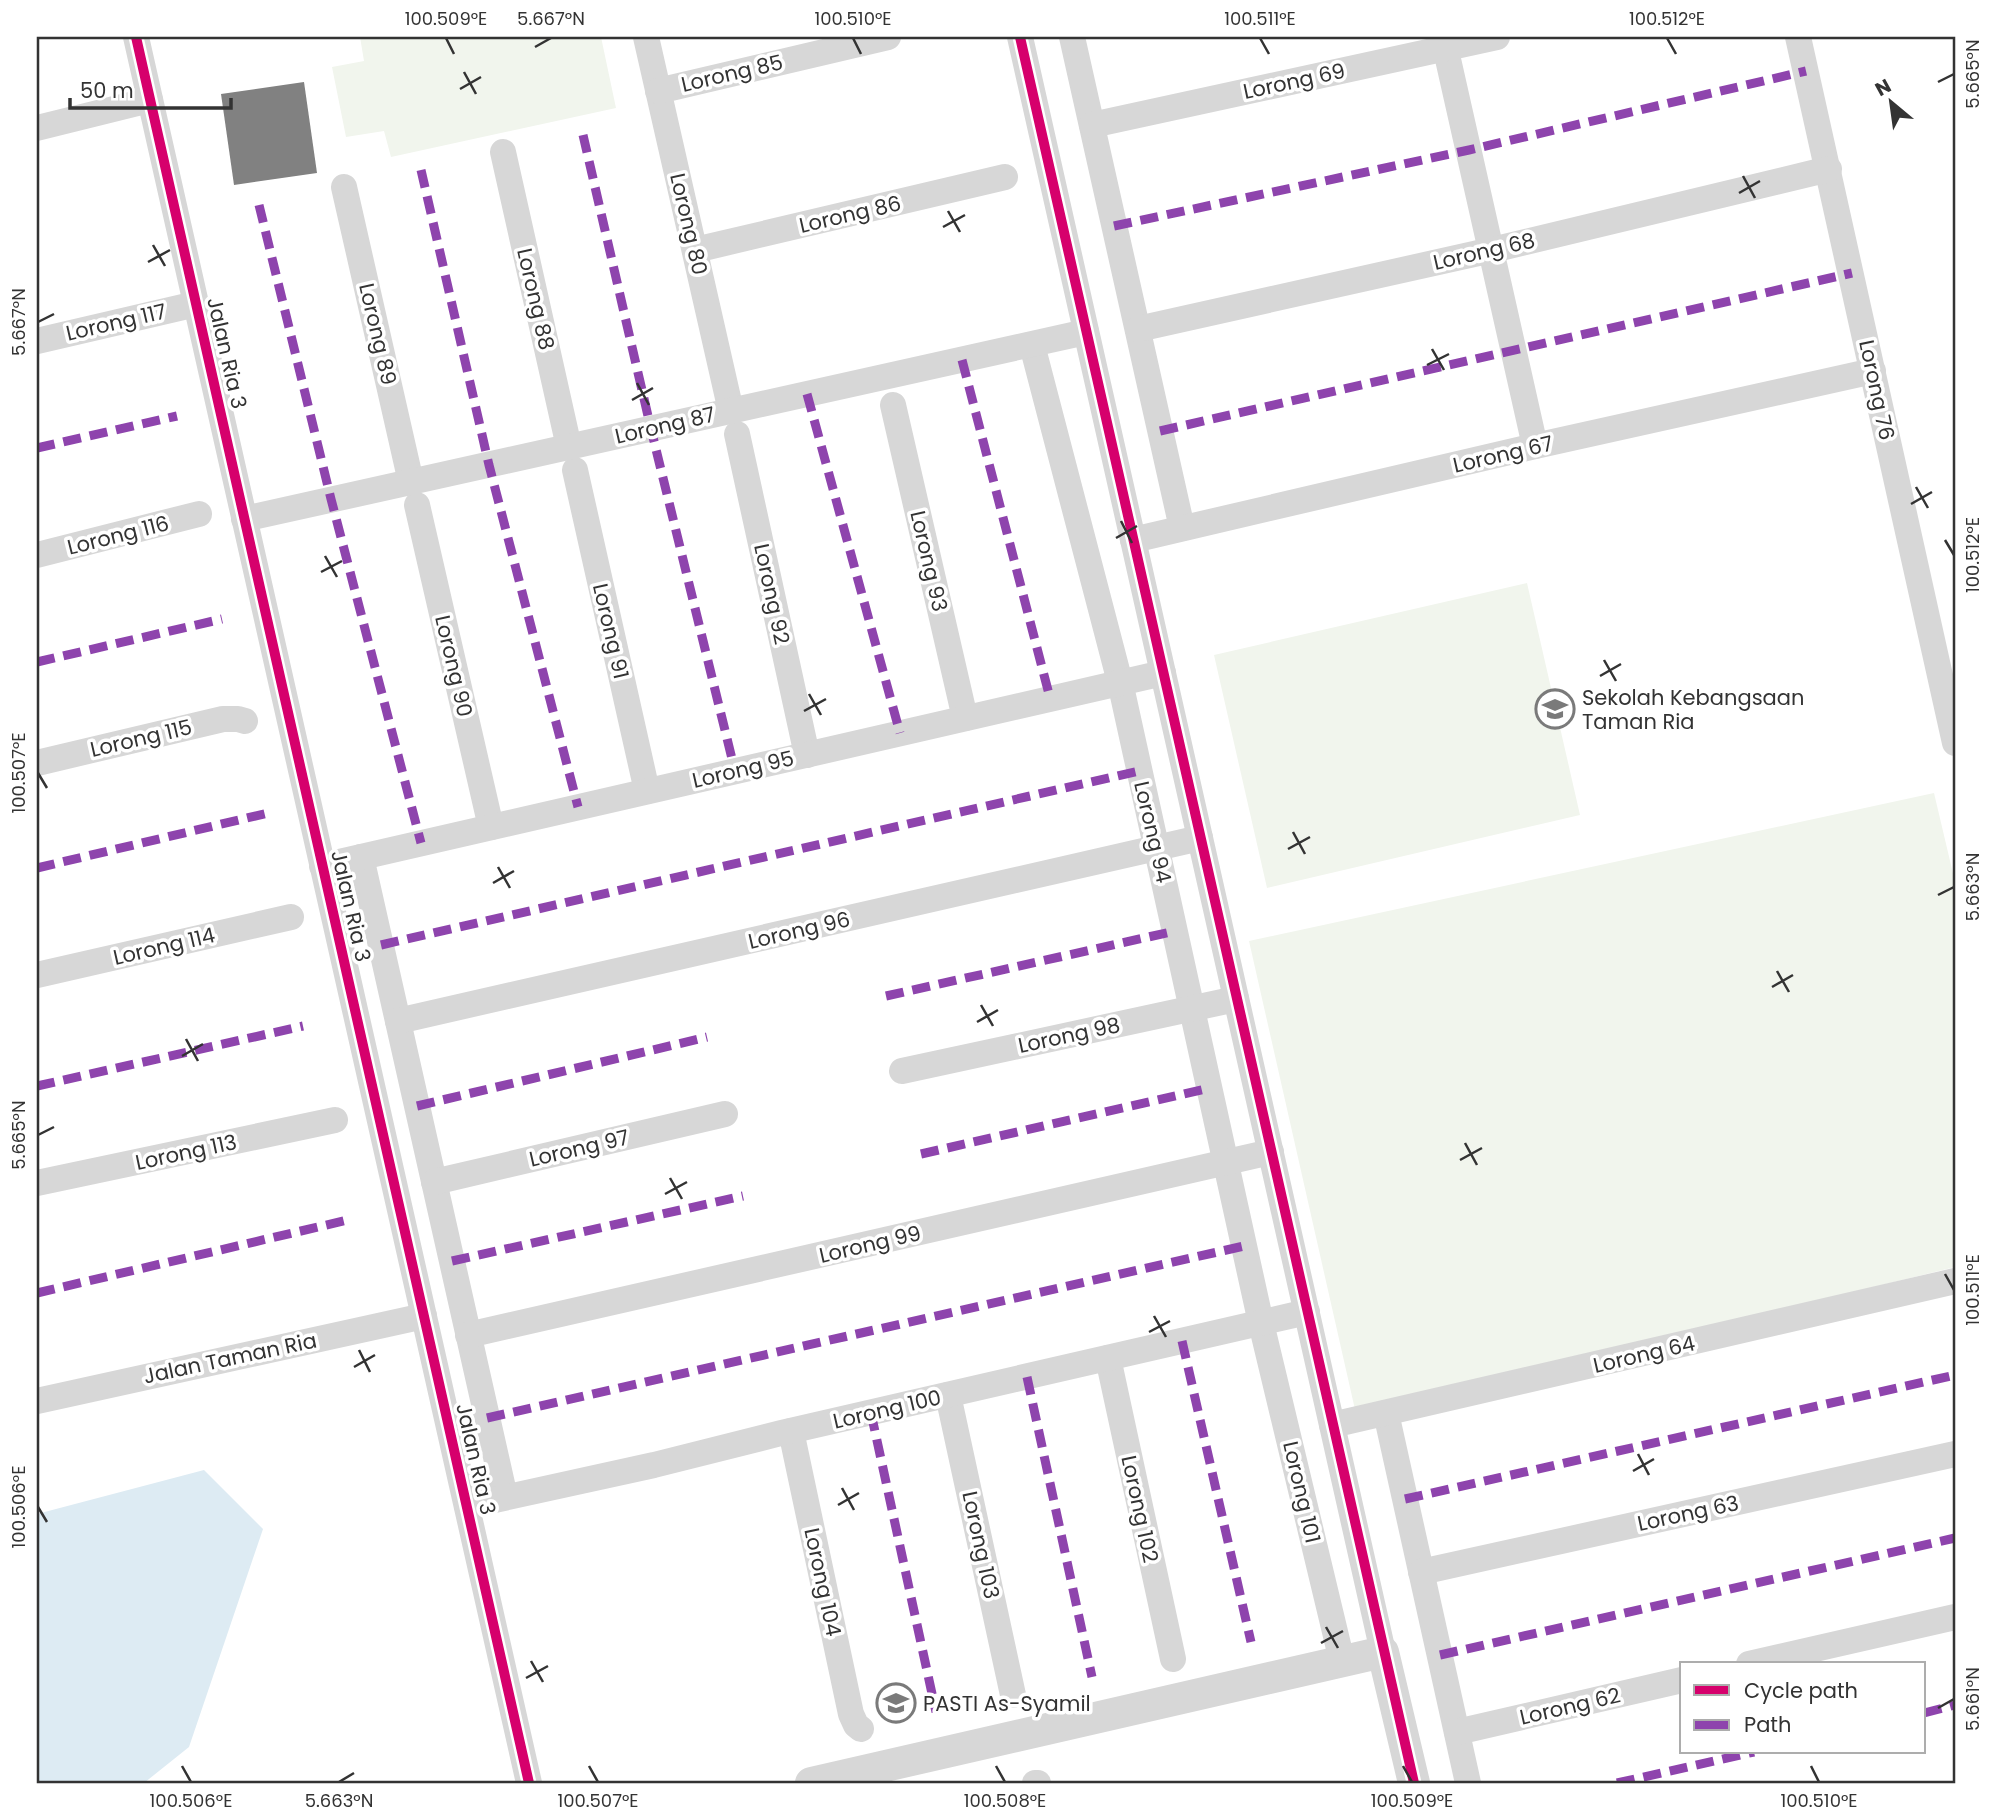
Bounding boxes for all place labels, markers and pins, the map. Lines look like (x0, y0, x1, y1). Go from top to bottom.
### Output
place label: Sekolah Kebangsaan Taman Ria (1582, 683, 1804, 736)
school or university icon: Sekolah Kebangsaan Taman Ria (1534, 688, 1576, 730)
school or university icon: PASTI As-Syamil (875, 1682, 917, 1724)
place label: PASTI As-Syamil (923, 1689, 1091, 1718)

